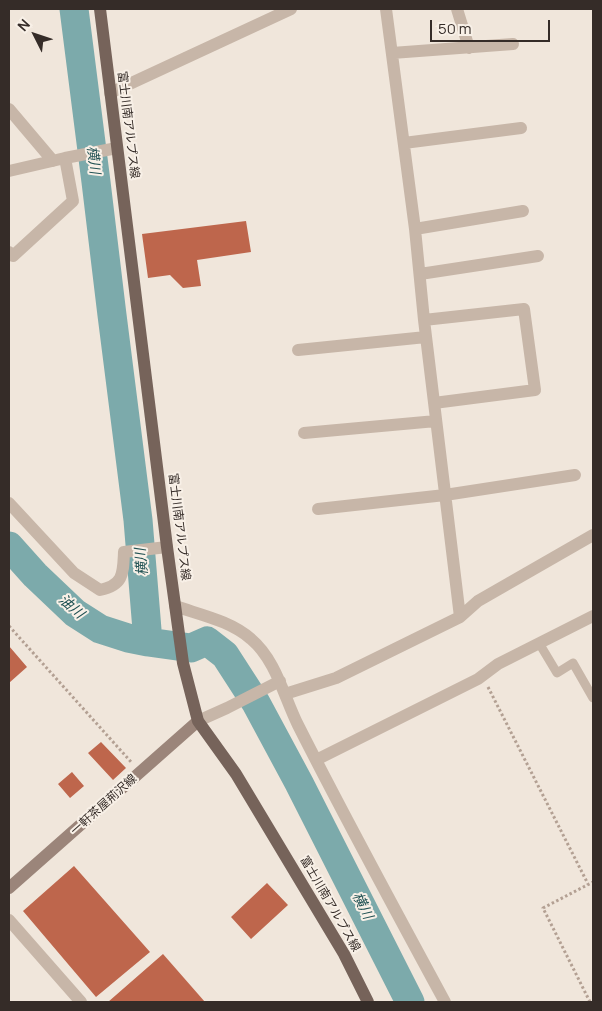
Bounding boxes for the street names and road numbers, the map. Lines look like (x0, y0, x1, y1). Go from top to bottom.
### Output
street label: 富士川南アルプス線 (114, 71, 142, 179)
street label: 富士川南アルプス線 (165, 473, 193, 581)
street label: 一軒茶屋荊沢線 (68, 772, 140, 838)
street label: 富士川南アルプス線 (297, 854, 363, 954)

